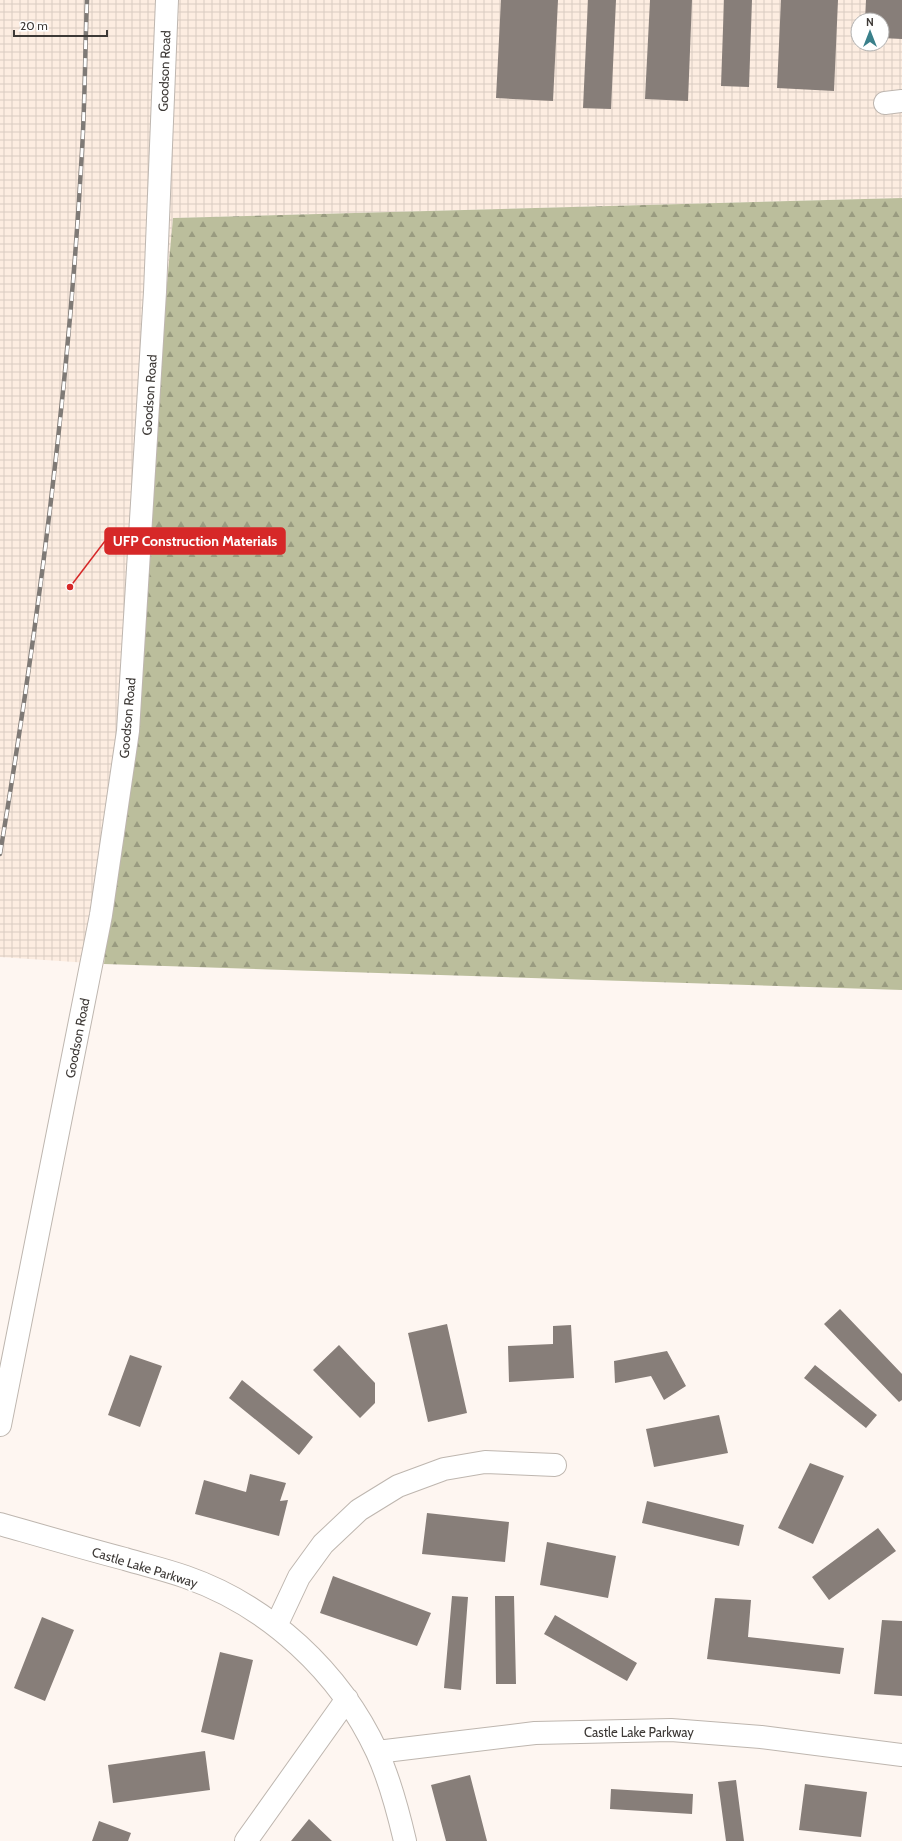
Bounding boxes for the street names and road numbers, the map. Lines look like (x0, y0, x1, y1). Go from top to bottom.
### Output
street label: Goodson Road (155, 30, 173, 112)
street label: Goodson Road (138, 354, 160, 436)
street label: Goodson Road (115, 677, 139, 759)
street label: Goodson Road (61, 997, 93, 1079)
street label: Castle Lake Parkway (90, 1543, 200, 1591)
street label: Castle Lake Parkway (584, 1724, 694, 1740)

